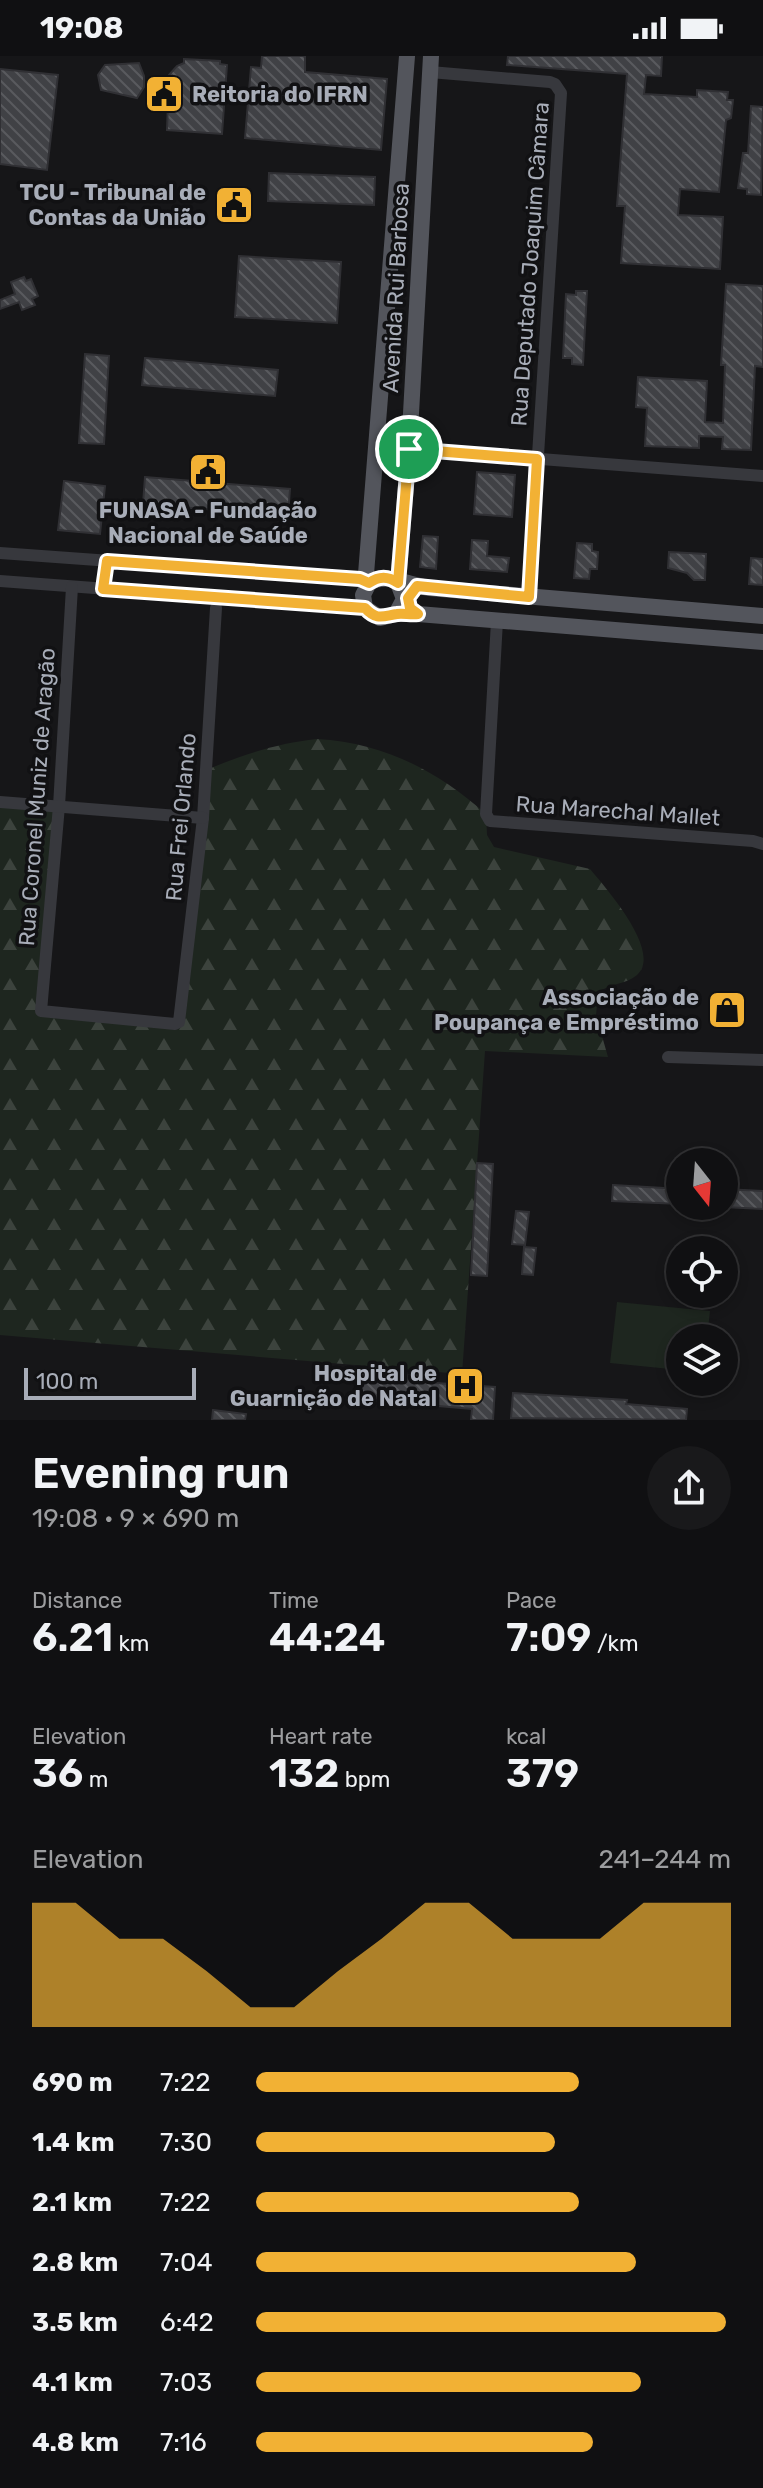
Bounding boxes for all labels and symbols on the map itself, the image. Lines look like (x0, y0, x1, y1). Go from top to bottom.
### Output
public building icon: Reitoria do IFRN (143, 73, 185, 115)
place label: Reitoria do IFRN (192, 81, 368, 108)
street label: Rua Deputado Joaquim Câmara (505, 101, 555, 427)
place label: TCU - Tribunal de Contas da União (20, 179, 206, 231)
street label: Avenida Rui Barbosa (377, 182, 415, 394)
public building icon: TCU - Tribunal de Contas da União (213, 184, 255, 226)
pin (375, 415, 443, 483)
public building icon: FUNASA - Fundação Nacional de Saúde (187, 451, 229, 493)
place label: FUNASA - Fundação Nacional de Saúde (99, 497, 317, 549)
street label: Rua Coronel Muniz de Aragão (13, 647, 61, 947)
street label: Rua Frei Orlando (160, 732, 202, 902)
street label: Rua Marechal Mallet (515, 790, 722, 832)
place label: Associação de Poupança e Empréstimo (434, 984, 699, 1036)
shop icon: Associação de Poupança e Empréstimo (706, 989, 748, 1031)
north arrow (666, 1148, 738, 1220)
place label: Hospital de Guarnição de Natal (230, 1360, 437, 1412)
scale bar (24, 1364, 196, 1400)
hospital icon: Hospital de Guarnição de Natal (444, 1365, 486, 1407)

